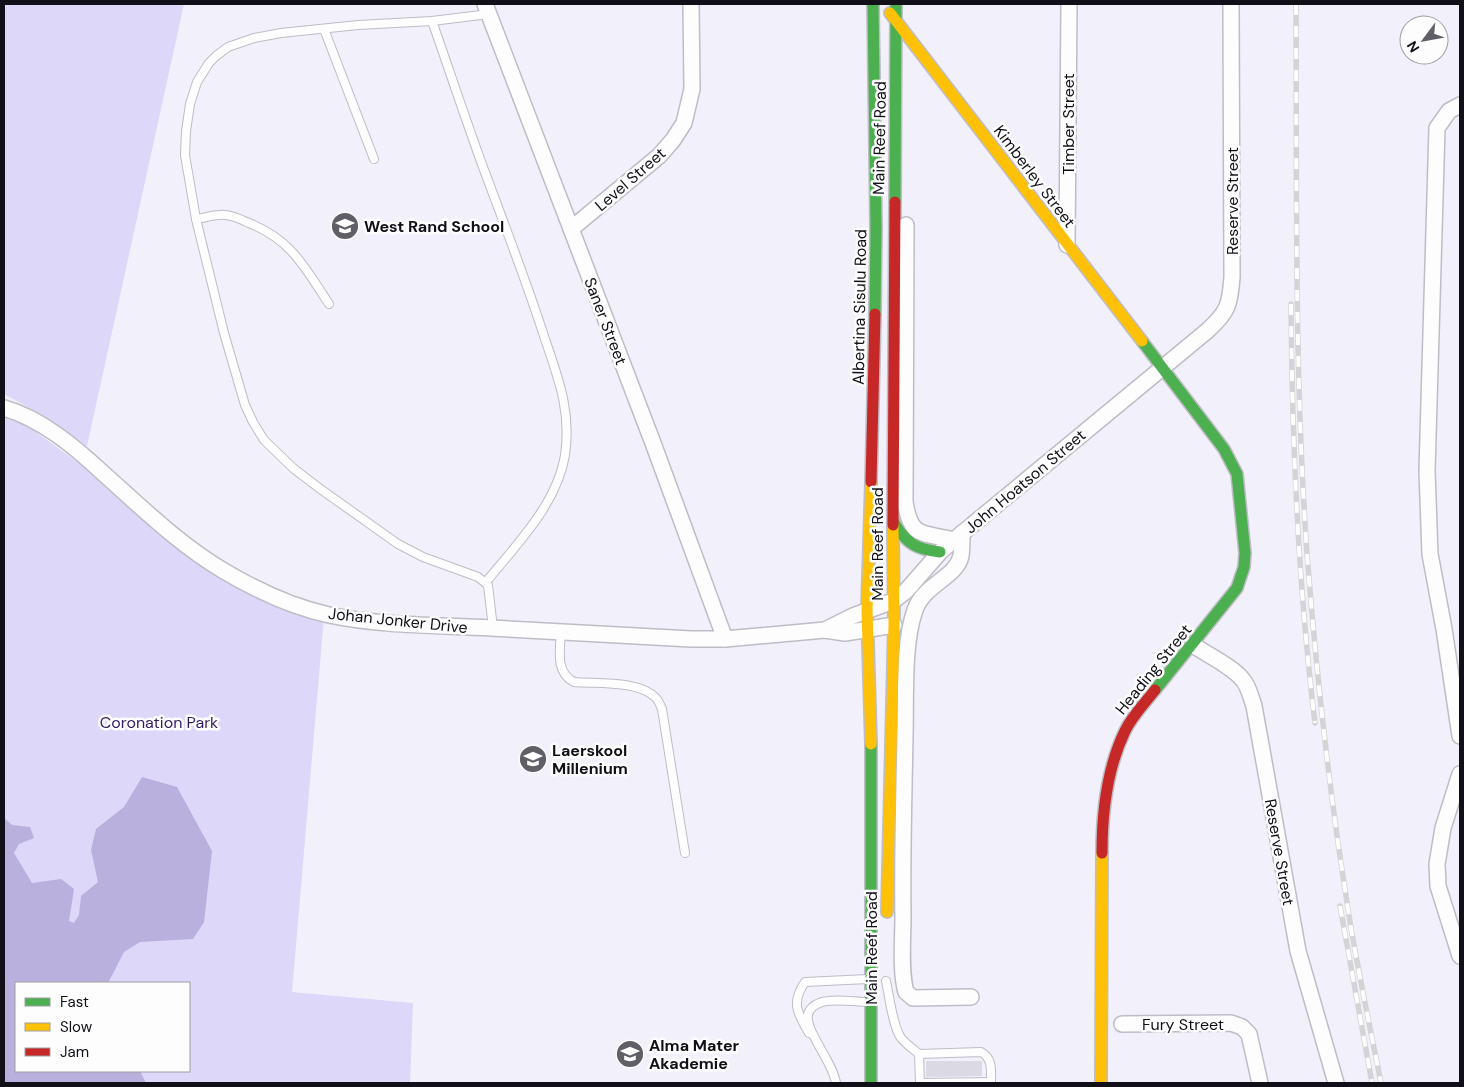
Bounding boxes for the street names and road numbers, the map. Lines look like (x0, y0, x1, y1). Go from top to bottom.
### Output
street label: Timber Street (1058, 73, 1079, 175)
street label: Main Reef Road (868, 81, 891, 195)
street label: Kimberley Street (989, 121, 1080, 232)
street label: Level Street (591, 143, 670, 216)
street label: Reserve Street (1222, 147, 1243, 255)
street label: Albertina Sisulu Road (848, 229, 871, 385)
street label: Saner Street (579, 275, 632, 368)
street label: John Hoatson Street (961, 425, 1090, 538)
street label: Main Reef Road (867, 487, 888, 601)
street label: Johan Jonker Drive (327, 603, 469, 638)
street label: Heading Street (1111, 620, 1196, 719)
street label: Reserve Street (1260, 797, 1299, 907)
street label: Main Reef Road (861, 891, 882, 1005)
street label: Fury Street (1142, 1014, 1224, 1035)

